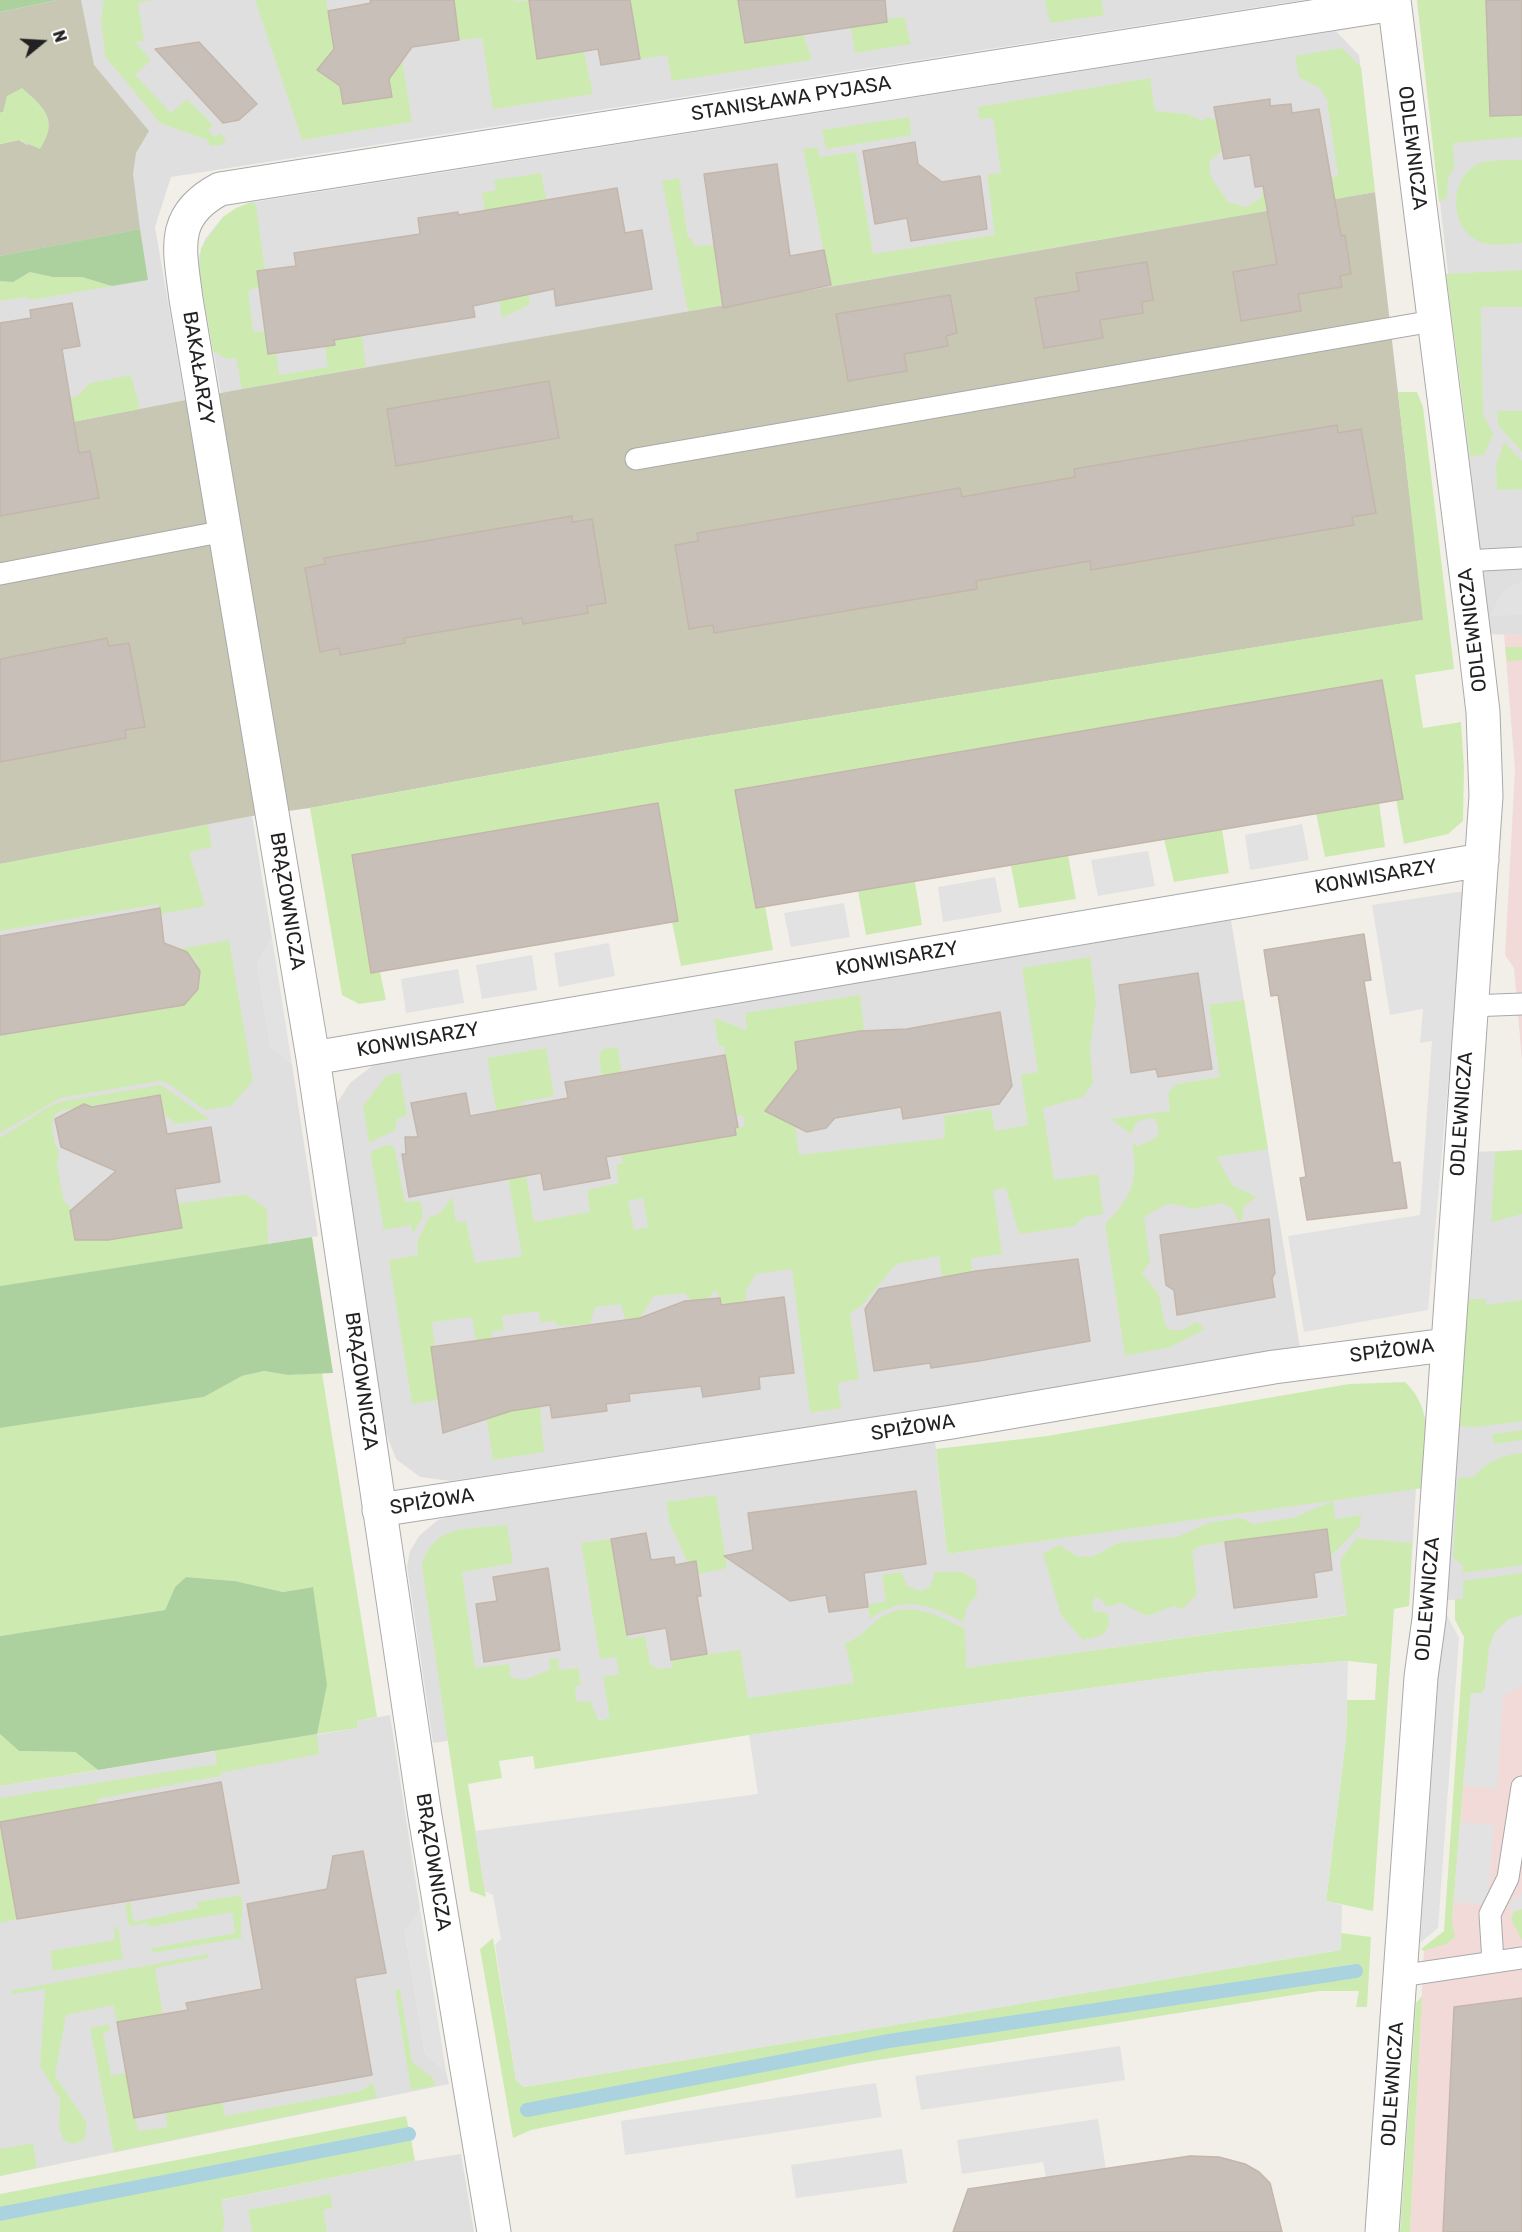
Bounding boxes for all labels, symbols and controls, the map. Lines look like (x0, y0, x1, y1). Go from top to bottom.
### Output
north arrow (12, 12, 72, 72)
text: N (49, 28, 70, 45)
street label: STANISŁAWA PYJASA (689, 71, 893, 127)
street label: ODLEWNICZA (1392, 85, 1432, 211)
street label: BAKAŁARZY (177, 309, 219, 427)
street label: ODLEWNICZA (1453, 567, 1493, 693)
street label: BRĄZOWNICZA (264, 830, 310, 972)
street label: KONWISARZY (1313, 854, 1439, 900)
street label: KONWISARZY (834, 936, 960, 982)
street label: KONWISARZY (355, 1017, 481, 1063)
street label: ODLEWNICZA (1446, 1051, 1478, 1177)
street label: BRĄZOWNICZA (339, 1310, 383, 1452)
street label: SPIŻOWA (1348, 1334, 1436, 1368)
street label: SPIŻOWA (869, 1410, 957, 1446)
street label: SPIŻOWA (388, 1484, 476, 1520)
street label: ODLEWNICZA (1411, 1536, 1445, 1662)
street label: BRĄZOWNICZA (410, 1791, 456, 1933)
street label: ODLEWNICZA (1377, 2021, 1409, 2147)

